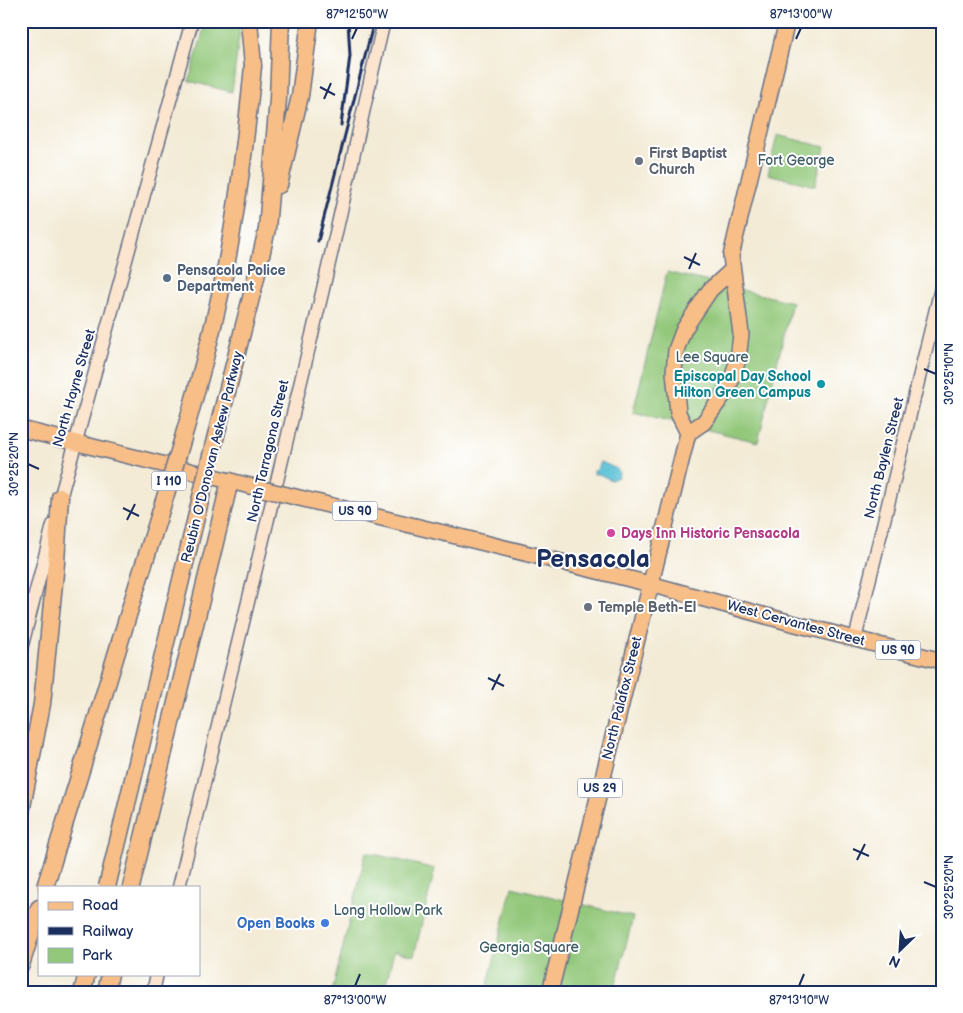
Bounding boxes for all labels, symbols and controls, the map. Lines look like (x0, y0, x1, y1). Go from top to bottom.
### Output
text: 87°12'50"W (326, 7, 388, 22)
text: 87°13'00"W (770, 7, 832, 22)
place label: First Baptist Church (649, 145, 727, 178)
park label: Fort George (757, 152, 835, 169)
marker: First Baptist Church (633, 155, 645, 167)
place label: Pensacola Police Department (177, 262, 286, 295)
marker: Pensacola Police Department (161, 272, 173, 284)
street label: North Hayne Street (49, 326, 99, 449)
text: 30°25'10"N (942, 343, 957, 405)
street label: Reubin O'Donovan Askew Parkway (177, 349, 247, 564)
park label: Lee Square (675, 349, 749, 366)
place label: Episcopal Day School Hilton Green Campus (674, 368, 811, 401)
street label: North Tarragona Street (243, 378, 293, 524)
marker: Episcopal Day School Hilton Green Campus (815, 378, 827, 390)
street label: North Baylen Street (861, 395, 907, 520)
text: 30°25'20"N (7, 432, 22, 496)
road number: I 110 (152, 472, 186, 491)
road number: US 90 (332, 502, 378, 520)
place label: Days Inn Historic Pensacola (621, 525, 800, 542)
marker: Days Inn Historic Pensacola (605, 527, 617, 539)
district label: Pensacola (536, 545, 650, 574)
street label: West Cervantes Street (725, 596, 867, 650)
place label: Temple Beth-El (598, 599, 696, 616)
marker: Temple Beth-El (582, 601, 594, 613)
street label: North Palafox Street (598, 634, 646, 761)
road number: US 90 (876, 640, 920, 660)
road number: US 29 (578, 778, 622, 798)
text: 30°25'20"N (942, 855, 957, 919)
legend (38, 886, 200, 976)
text: Road (82, 896, 118, 915)
park label: Long Hollow Park (334, 902, 443, 919)
place label: Open Books (237, 915, 315, 932)
marker: Open Books (319, 917, 331, 929)
text: Railway (82, 922, 133, 941)
north arrow (876, 926, 926, 976)
park label: Georgia Square (479, 939, 579, 956)
text: Park (82, 946, 113, 965)
text: N (886, 951, 903, 971)
text: 87°13'00"W (324, 993, 386, 1008)
text: 87°13'10"W (769, 993, 829, 1008)

